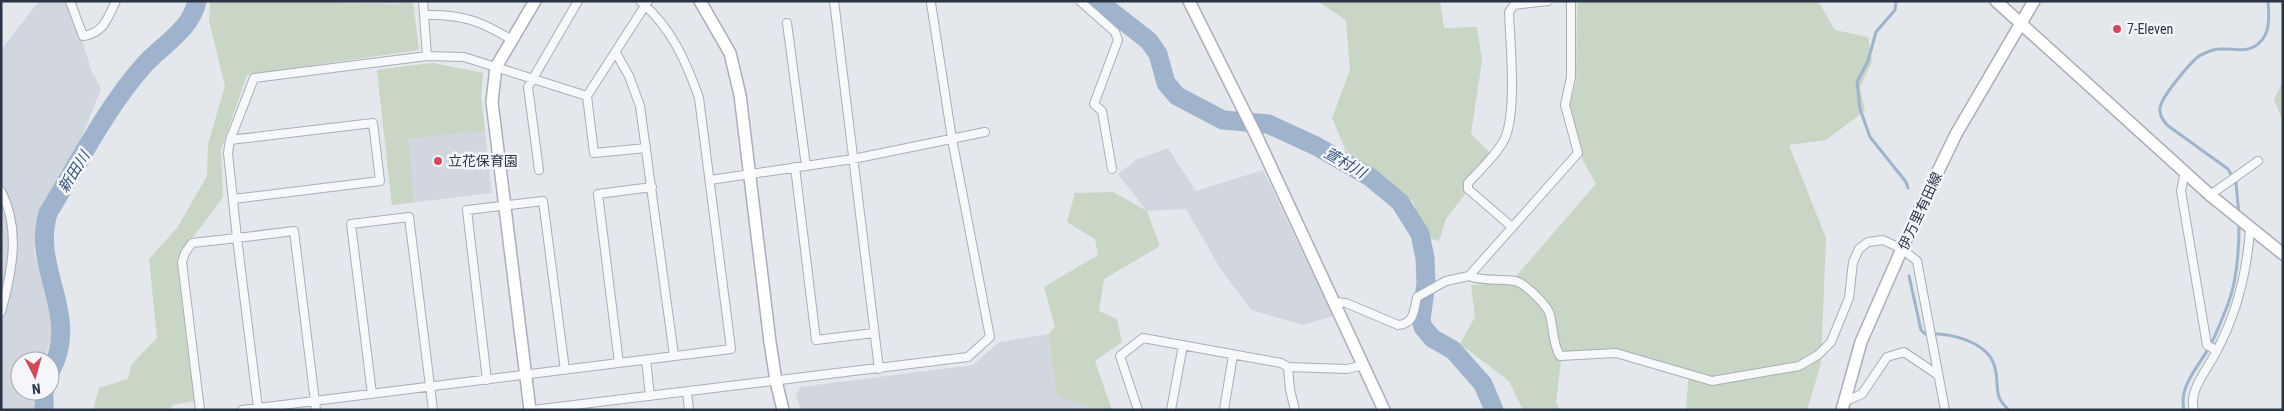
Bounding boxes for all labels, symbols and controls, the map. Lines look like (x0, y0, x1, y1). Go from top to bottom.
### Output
place label: 7-Eleven (2127, 21, 2173, 37)
marker: 7-Eleven (2111, 23, 2123, 35)
water label: 萱村川 (1321, 144, 1371, 183)
water label: 新田川 (54, 146, 95, 196)
place label: 立花保育園 (448, 153, 518, 169)
marker: 立花保育園 (432, 155, 444, 167)
street label: 伊万里有田線 (1895, 170, 1945, 252)
north arrow (10, 351, 60, 401)
text: N (31, 381, 41, 397)

